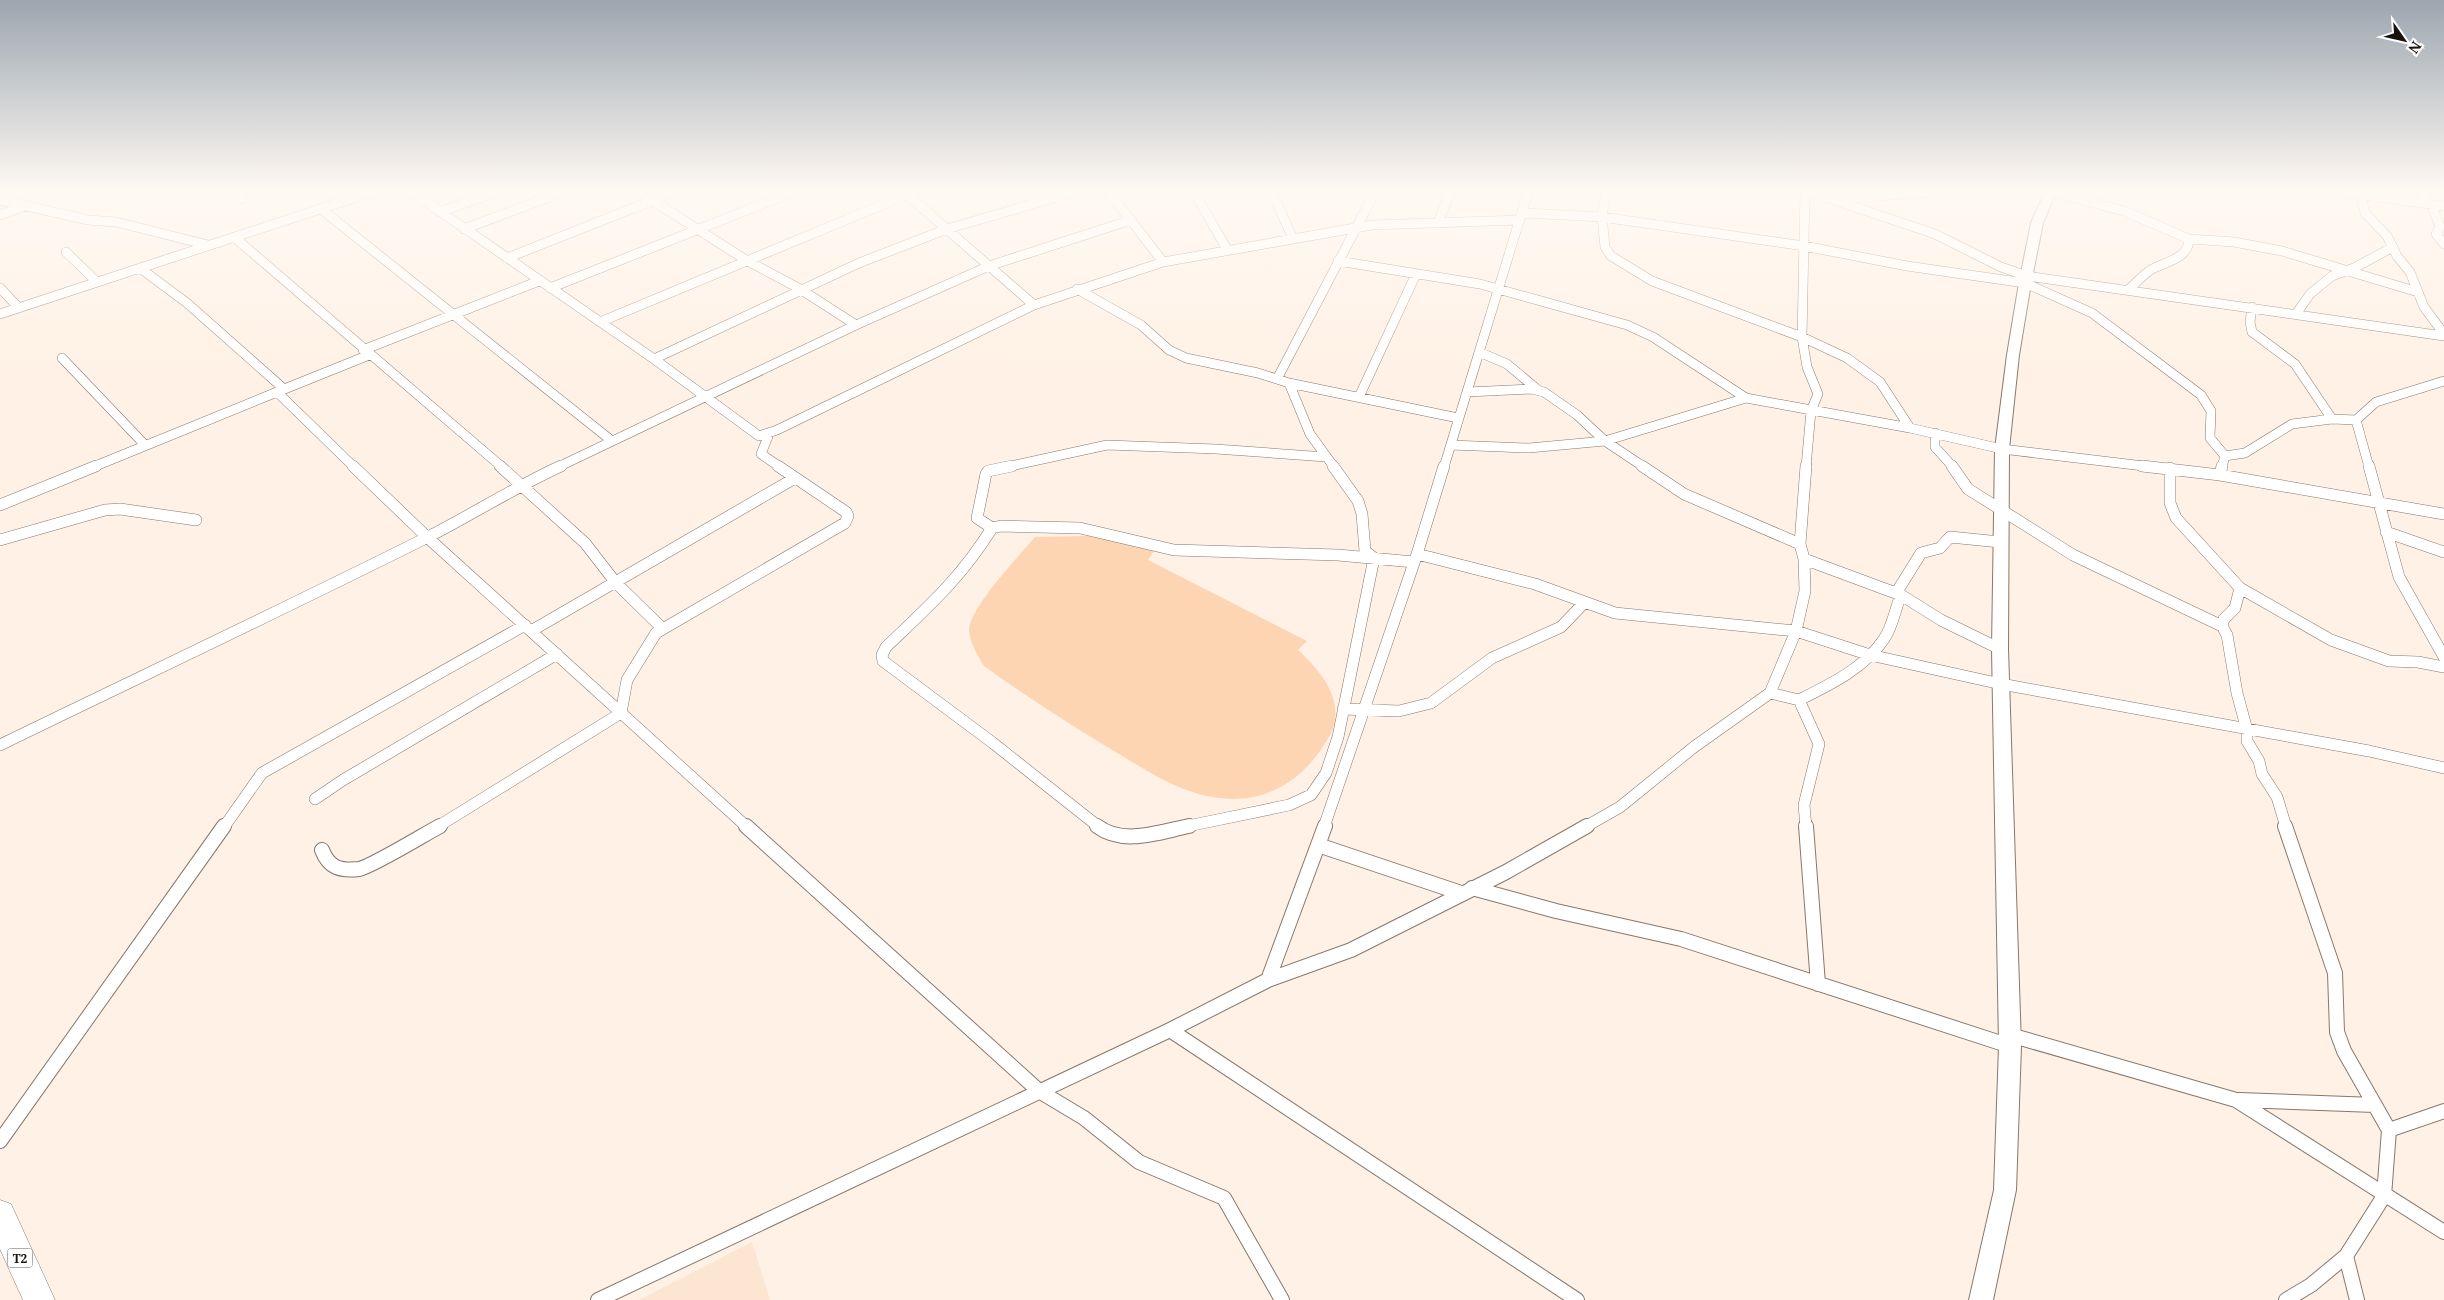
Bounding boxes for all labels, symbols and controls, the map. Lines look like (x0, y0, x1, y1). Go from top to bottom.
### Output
north arrow (2379, 15, 2429, 65)
text: N (2404, 38, 2426, 57)
road number: T2 (8, 1248, 32, 1268)

